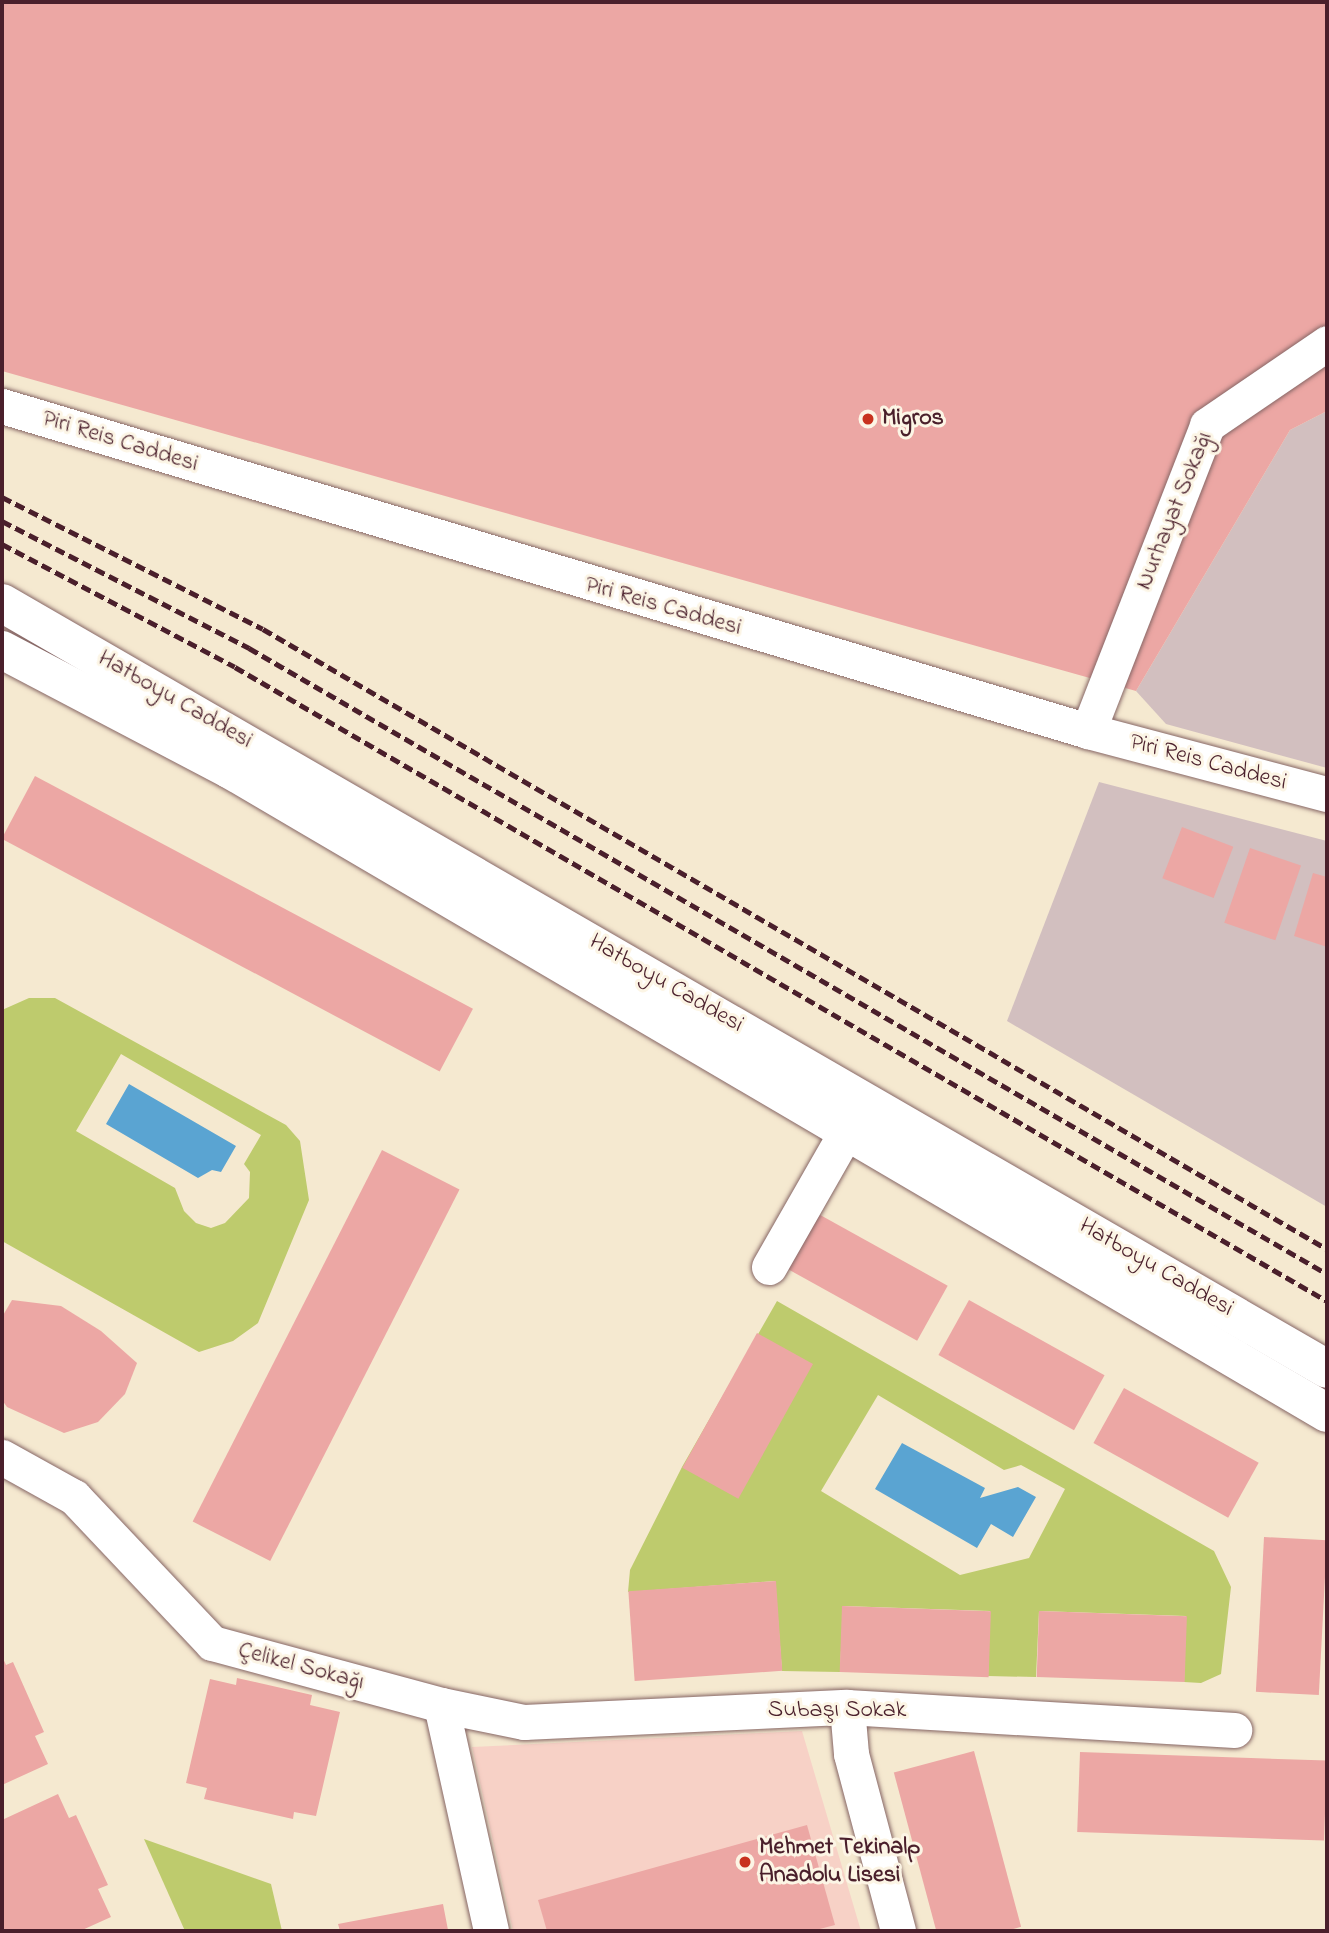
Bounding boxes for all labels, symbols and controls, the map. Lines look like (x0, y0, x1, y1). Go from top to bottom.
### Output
street label: Piri Reis Caddesi (39, 405, 201, 479)
place label: Migros (882, 405, 944, 433)
marker: Migros (860, 411, 876, 427)
street label: Nurhayat Sokağı (1130, 428, 1220, 594)
street label: Piri Reis Caddesi (581, 571, 745, 643)
street label: Hatboyu Caddesi (93, 644, 257, 756)
street label: Piri Reis Caddesi (1126, 728, 1290, 798)
street label: Hatboyu Caddesi (584, 928, 748, 1040)
street label: Hatboyu Caddesi (1074, 1212, 1238, 1324)
street label: Çelikel Sokağı (235, 1636, 367, 1698)
street label: Subaşı Sokak (768, 1697, 906, 1725)
place label: Mehmet Tekinalp Anadolu Lisesi (759, 1834, 920, 1890)
marker: Mehmet Tekinalp Anadolu Lisesi (737, 1854, 753, 1870)

